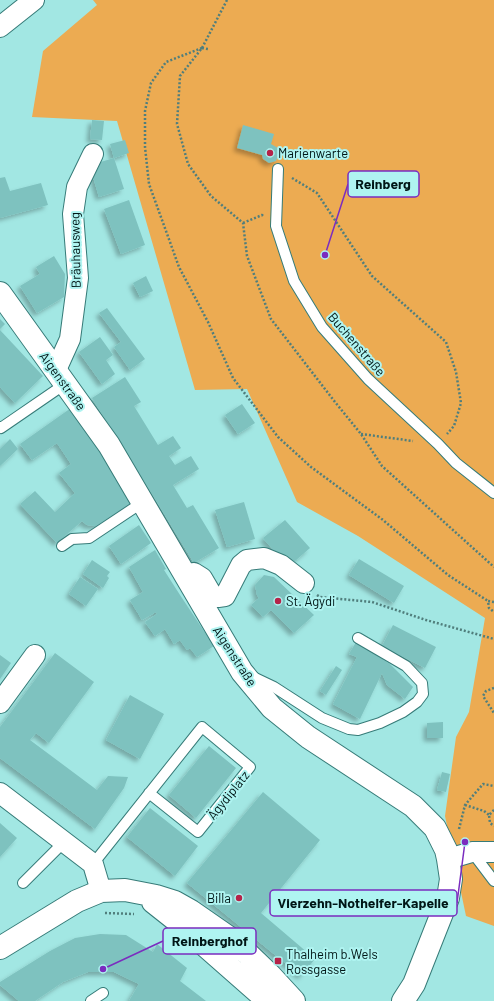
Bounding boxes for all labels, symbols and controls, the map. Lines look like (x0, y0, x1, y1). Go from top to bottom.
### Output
place label: Marienwarte (278, 145, 348, 161)
marker: Marienwarte (265, 148, 275, 158)
callout: Reinberg (348, 171, 419, 197)
text: Reinberg (355, 175, 411, 192)
street label: Bräuhausweg (66, 212, 84, 288)
street label: Buchenstraße (325, 309, 389, 379)
street label: Aigenstraße (36, 349, 90, 414)
place label: St. Ägydi (286, 593, 335, 609)
marker: St. Ägydi (273, 596, 283, 606)
street label: Aigenstraße (210, 623, 260, 689)
street label: Ägydiplatz (204, 767, 253, 823)
place label: Billa (207, 890, 231, 906)
callout: Vierzehn-Nothelfer-Kapelle (270, 890, 457, 916)
marker: Billa (234, 893, 244, 903)
text: Vierzehn-Nothelfer-Kapelle (277, 894, 449, 911)
callout: Reinberghof (163, 928, 256, 954)
text: Reinberghof (172, 932, 248, 949)
place label: Thalheim b.Wels Rossgasse (286, 946, 378, 977)
marker: Thalheim b.Wels Rossgasse (273, 956, 283, 966)

